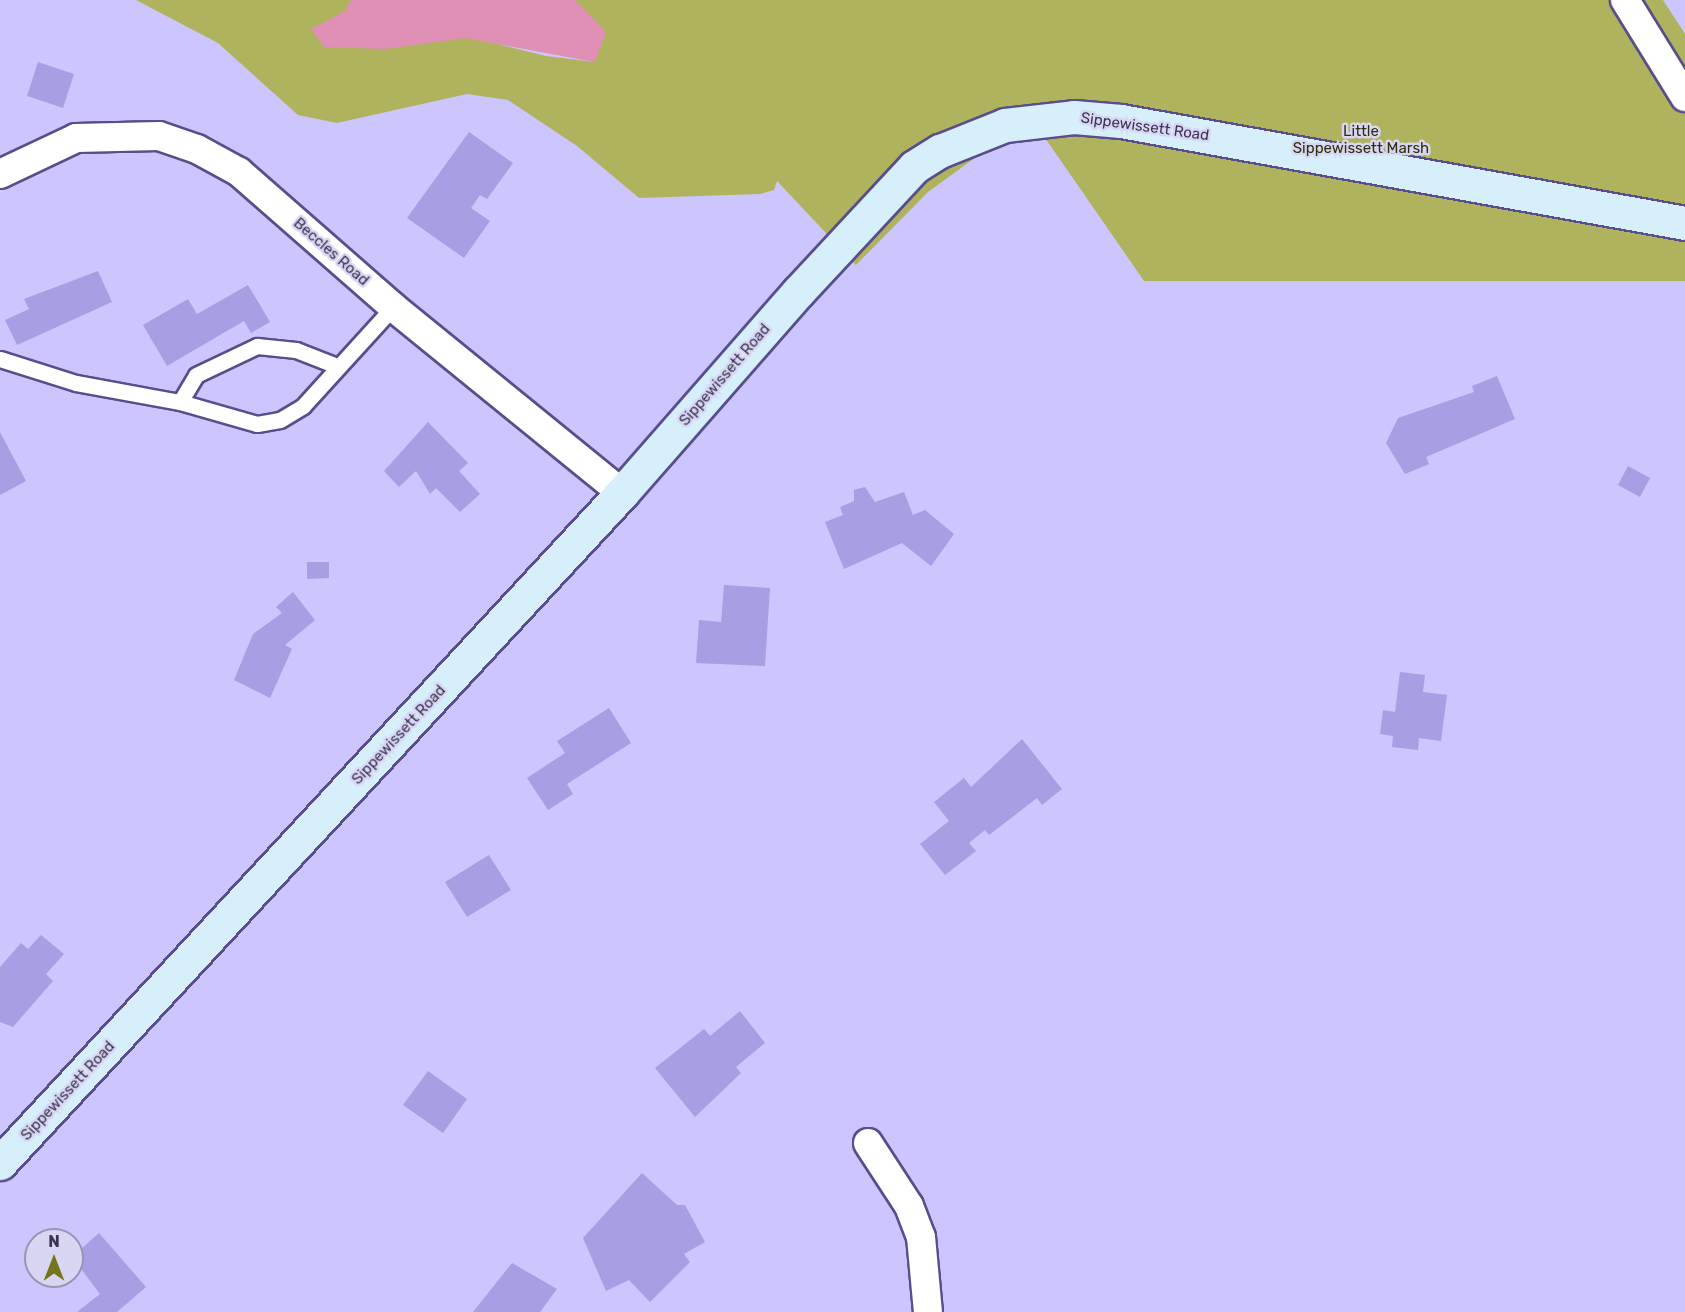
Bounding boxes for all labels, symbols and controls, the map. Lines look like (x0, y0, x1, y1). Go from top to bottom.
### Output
street label: Sippewissett Road (1080, 109, 1210, 145)
park label: Little Sippewissett Marsh (1293, 122, 1429, 157)
street label: Beccles Road (290, 214, 372, 290)
street label: Sippewissett Road (676, 320, 774, 430)
street label: Sippewissett Road (348, 682, 450, 788)
street label: Sippewissett Road (17, 1038, 119, 1144)
north arrow (24, 1228, 84, 1288)
text: N (48, 1232, 60, 1251)

